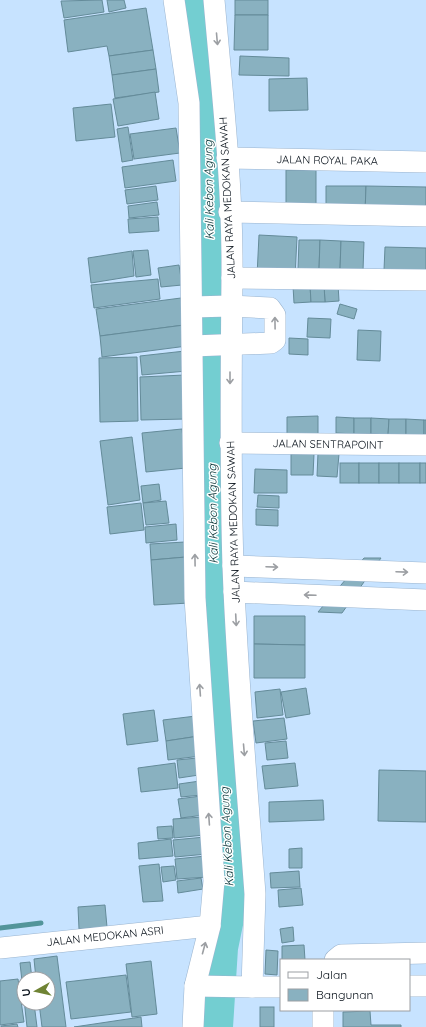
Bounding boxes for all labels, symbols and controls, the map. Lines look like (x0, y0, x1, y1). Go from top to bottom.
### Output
one-way arrow (213, 32, 221, 45)
street label: JALAN RAYA MEDOKAN SAWAH (216, 116, 238, 280)
water label: Kali Kebon Agung (200, 139, 217, 240)
street label: JALAN ROYAL PAKA (276, 152, 378, 168)
one-way arrow (271, 317, 279, 330)
one-way arrow (226, 371, 234, 384)
street label: JALAN SENTRAPOINT (272, 436, 384, 452)
street label: JALAN RAYA MEDOKAN SAWAH (223, 440, 243, 604)
water label: Kali Kebon Agung (204, 463, 221, 564)
one-way arrow (191, 554, 199, 567)
one-way arrow (265, 563, 278, 571)
one-way arrow (395, 568, 408, 576)
one-way arrow (304, 591, 317, 598)
one-way arrow (232, 613, 239, 626)
one-way arrow (197, 684, 204, 697)
one-way arrow (240, 743, 248, 756)
water label: Kali Kebon Agung (216, 785, 237, 887)
one-way arrow (206, 813, 213, 826)
street label: JALAN MEDOKAN ASRI (46, 923, 164, 949)
one-way arrow (201, 942, 208, 955)
legend (280, 959, 410, 1011)
text: Jalan (316, 967, 347, 982)
north arrow (16, 971, 56, 1011)
text: Bangunan (316, 987, 373, 1002)
text: U (19, 988, 34, 997)

